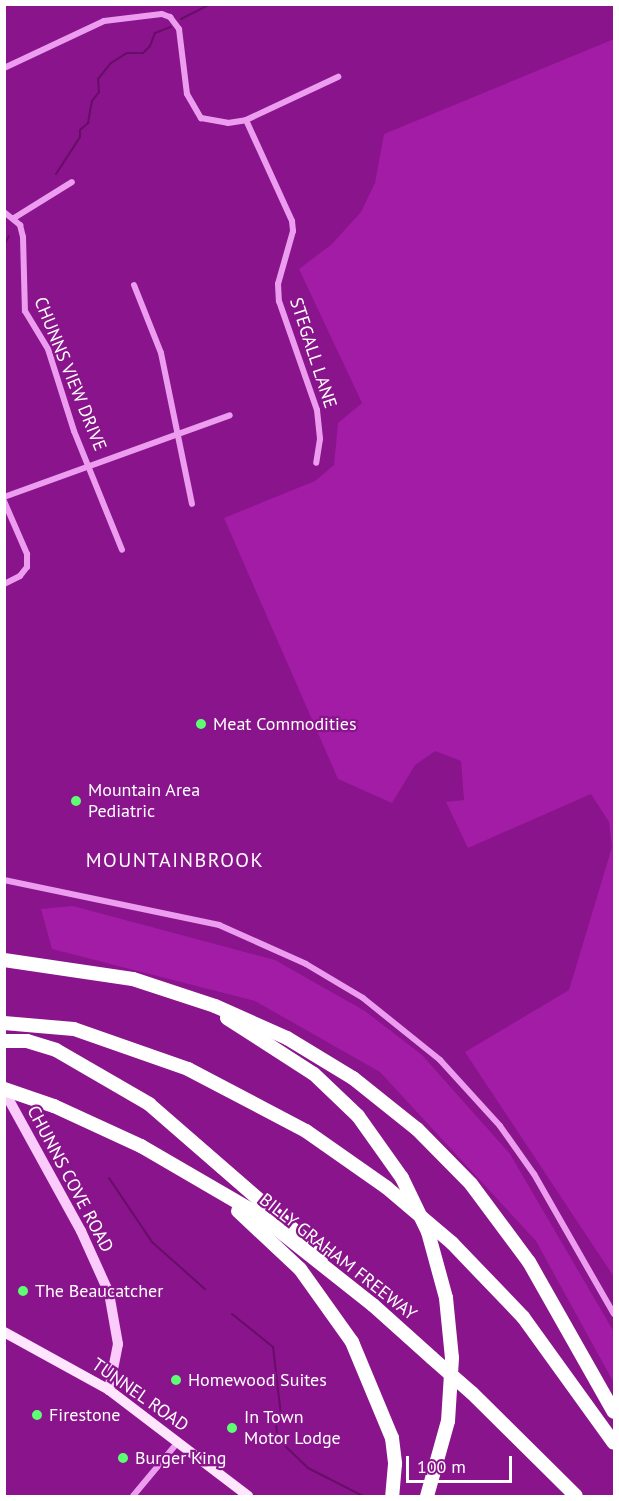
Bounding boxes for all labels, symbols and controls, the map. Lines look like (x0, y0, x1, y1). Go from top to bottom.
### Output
street label: CHUNNS VIEW DRIVE (29, 293, 111, 455)
street label: STEGALL LANE (285, 295, 341, 411)
place label: Meat Commodities (213, 713, 357, 735)
marker: Meat Commodities (194, 717, 208, 731)
place label: Mountain Area Pediatric (88, 780, 201, 822)
marker: Mountain Area Pediatric (69, 794, 83, 808)
district label: MOUNTAINBROOK (86, 848, 264, 872)
street label: CHUNNS COVE ROAD (22, 1102, 118, 1256)
street label: BILLY GRAHAM FREEWAY (255, 1189, 421, 1325)
place label: The Beaucatcher (35, 1280, 163, 1302)
marker: The Beaucatcher (16, 1284, 30, 1298)
street label: TUNNEL ROAD (87, 1354, 193, 1436)
place label: Homewood Suites (188, 1369, 327, 1391)
marker: Homewood Suites (169, 1373, 183, 1387)
place label: Firestone (49, 1404, 121, 1426)
place label: In Town Motor Lodge (244, 1407, 341, 1450)
marker: Firestone (30, 1408, 44, 1422)
marker: In Town Motor Lodge (225, 1421, 239, 1435)
scale bar (409, 1444, 516, 1482)
place label: Burger King (135, 1447, 226, 1469)
marker: Burger King (116, 1451, 130, 1465)
text: 100 m (417, 1455, 466, 1478)

